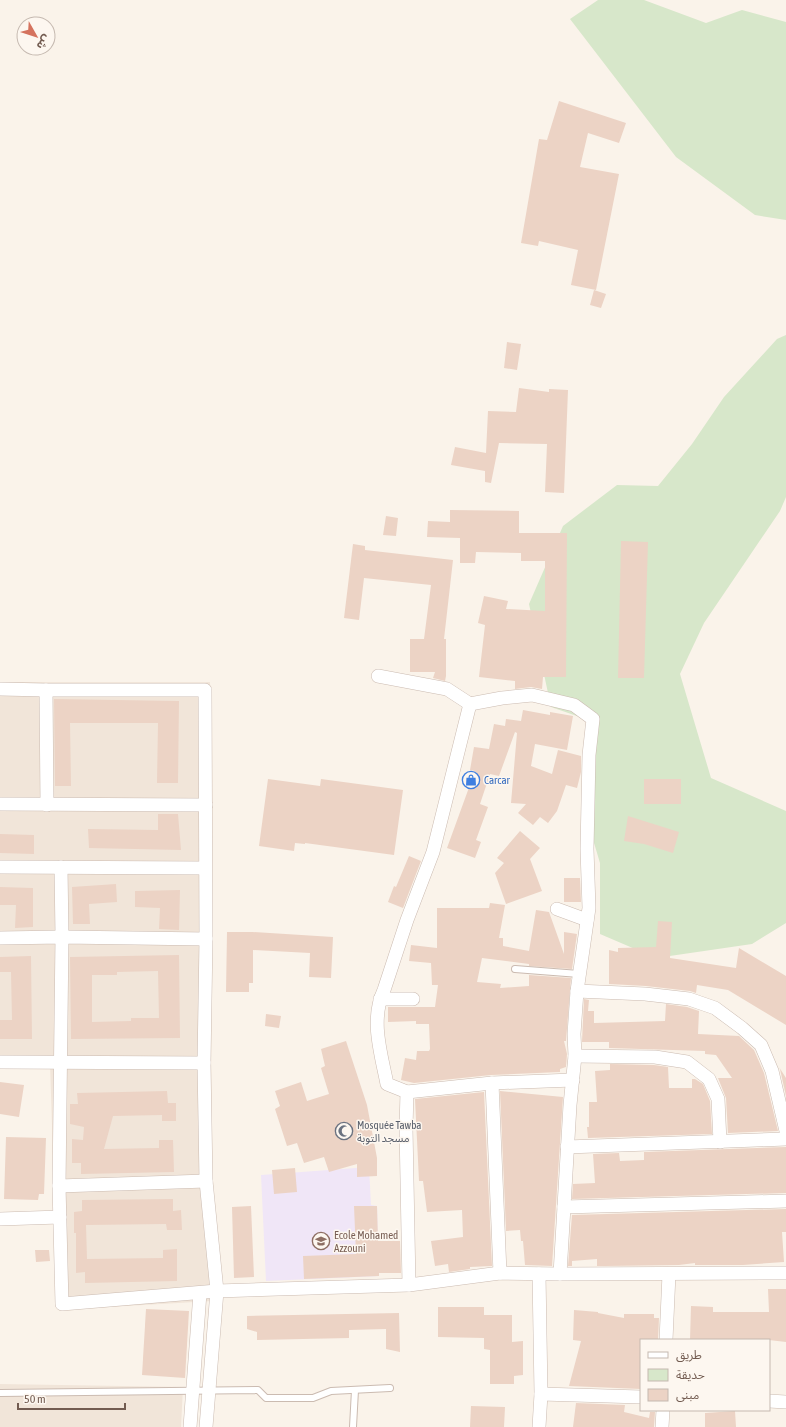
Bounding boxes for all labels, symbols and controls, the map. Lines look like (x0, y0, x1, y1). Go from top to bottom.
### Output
north arrow (16, 16, 56, 56)
text: ش (34, 32, 53, 52)
shop icon: Carcar (461, 770, 481, 790)
place label: Carcar (484, 774, 510, 786)
place label: Mosquée Tawba مسجد التوبة (357, 1119, 421, 1145)
mosque icon: Mosquée Tawba مسجد التوبة (334, 1121, 354, 1141)
place label: Ecole Mohamed Azzouni (334, 1229, 398, 1254)
school or university icon: Ecole Mohamed Azzouni (311, 1231, 331, 1251)
legend (640, 1339, 770, 1411)
text: طريق (676, 1348, 702, 1363)
text: حديقة (676, 1368, 705, 1382)
scale bar (18, 1385, 125, 1411)
text: مبنى (676, 1388, 699, 1402)
text: 50 m (24, 1392, 46, 1406)

